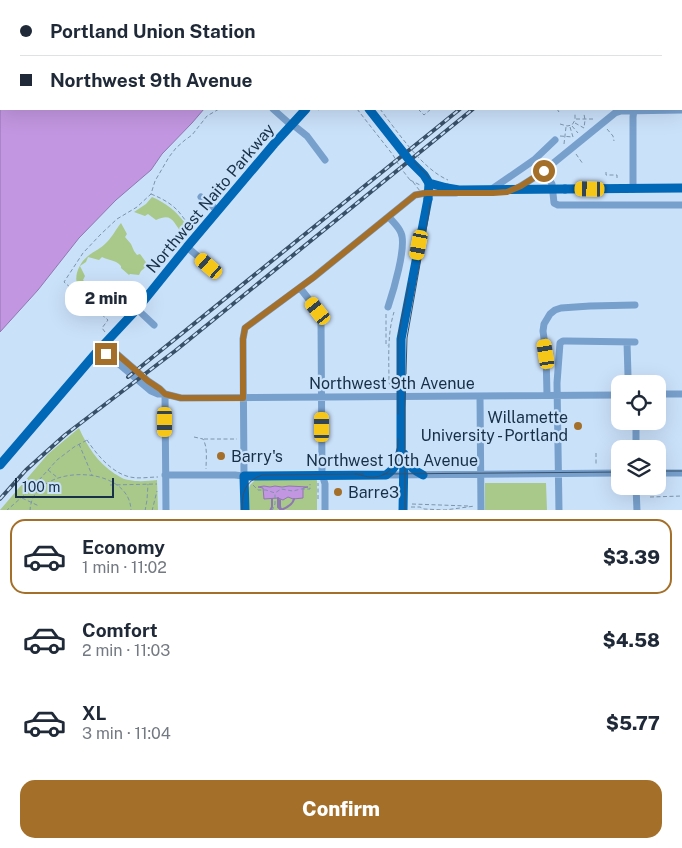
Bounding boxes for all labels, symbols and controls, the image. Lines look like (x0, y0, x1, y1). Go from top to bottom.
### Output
text: Portland Union Station (50, 20, 256, 42)
text: Northwest 9th Avenue (50, 69, 252, 91)
street label: Northwest Naito Parkway (142, 119, 279, 277)
route start (533, 160, 555, 182)
car (574, 181, 605, 197)
car (408, 229, 429, 261)
car (192, 250, 225, 282)
callout: 2 min (65, 282, 147, 316)
text: 2 min (85, 289, 127, 308)
car (302, 295, 333, 327)
car (536, 338, 555, 370)
route end (95, 343, 117, 365)
street label: Northwest 9th Avenue (309, 374, 475, 393)
map controls (611, 375, 666, 495)
button: locate (611, 375, 666, 430)
car (157, 407, 172, 437)
place label: Willamette University - Portland (421, 408, 568, 445)
car (314, 412, 329, 442)
marker: Willamette University - Portland (572, 420, 584, 432)
button: layers (611, 440, 666, 495)
place label: Barry's (231, 447, 283, 466)
marker: Barry's (215, 450, 227, 462)
street label: Northwest 10th Avenue (306, 451, 478, 470)
scale bar (15, 476, 114, 499)
text: 100 m (22, 479, 60, 495)
place label: Barre3 (348, 483, 399, 502)
marker: Barre3 (332, 486, 344, 498)
icon: car (22, 534, 67, 579)
text: Economy (82, 536, 165, 558)
text: $3.39 (603, 546, 660, 568)
text: 1 min · 11:02 (82, 558, 167, 577)
icon: car (22, 617, 67, 662)
text: Comfort (82, 619, 158, 641)
text: $4.58 (603, 629, 660, 651)
text: 2 min · 11:03 (82, 641, 170, 660)
icon: car (22, 700, 67, 745)
text: XL (82, 702, 107, 724)
text: $5.77 (606, 712, 660, 734)
text: 3 min · 11:04 (82, 724, 171, 743)
button: Confirm (20, 780, 662, 838)

